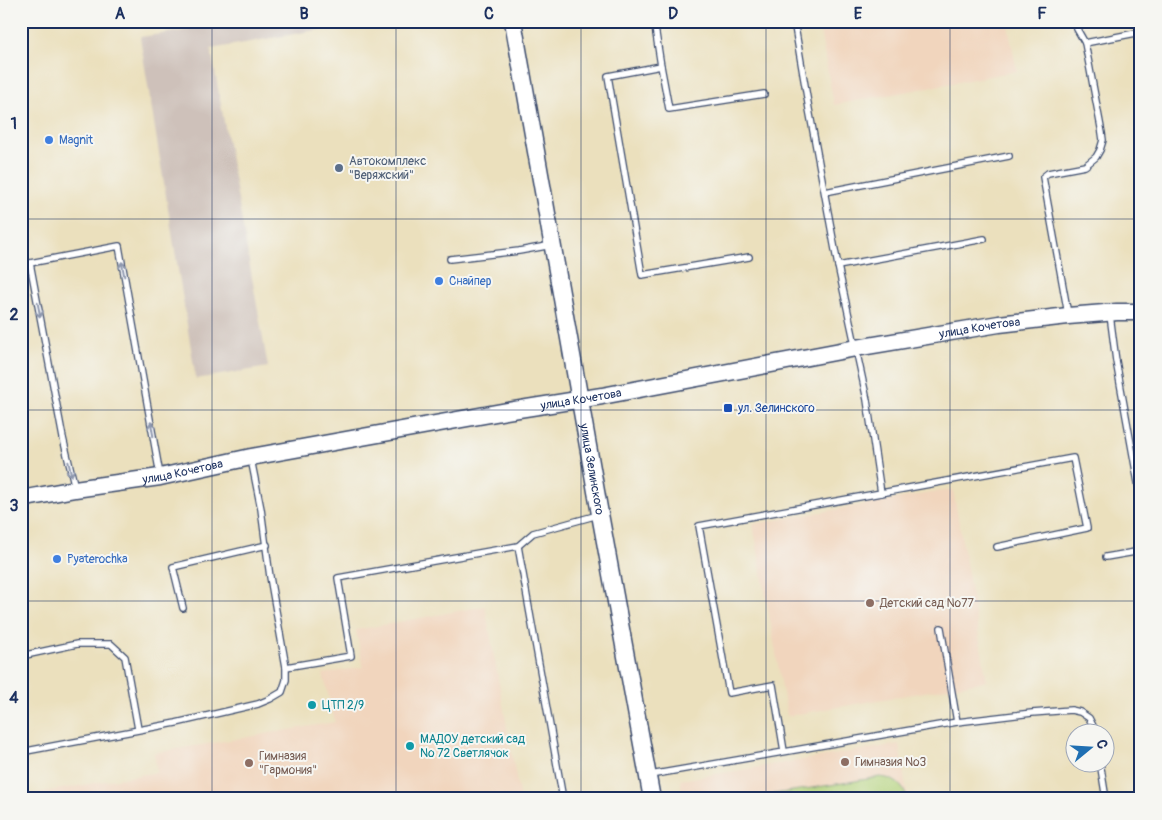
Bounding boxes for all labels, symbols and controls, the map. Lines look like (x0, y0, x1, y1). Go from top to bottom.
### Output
text: A (115, 4, 126, 24)
text: B (299, 4, 309, 24)
text: C (484, 4, 494, 24)
text: D (668, 4, 678, 24)
text: E (854, 4, 863, 24)
text: F (1037, 4, 1047, 24)
text: 1 (11, 114, 17, 134)
place label: Magnit (59, 133, 93, 148)
marker: Magnit (43, 134, 55, 146)
place label: Автокомплекс "Веряжский" (349, 154, 426, 183)
marker: Автокомплекс "Веряжский" (333, 162, 345, 174)
one-way arrow (118, 261, 128, 277)
place label: Снайпер (449, 274, 492, 289)
marker: Снайпер (433, 275, 445, 287)
one-way arrow (34, 301, 44, 317)
text: 2 (10, 305, 19, 325)
street label: улица Кочетова (937, 314, 1021, 342)
street label: улица Кочетова (538, 385, 623, 413)
place label: ул. Зелинского (737, 401, 815, 416)
marker: ул. Зелинского (722, 402, 734, 414)
one-way arrow (146, 421, 156, 437)
street label: улица Зелинского (576, 421, 608, 517)
street label: улица Кочетова (140, 456, 225, 487)
one-way arrow (66, 461, 75, 477)
text: 3 (10, 496, 19, 516)
place label: Pyaterochka (67, 552, 128, 567)
marker: Pyaterochka (51, 553, 63, 565)
place label: Детский сад №77 (879, 596, 975, 611)
marker: Детский сад №77 (864, 597, 876, 609)
text: 4 (9, 688, 19, 708)
place label: ЦТП 2/9 (322, 698, 364, 713)
marker: ЦТП 2/9 (306, 699, 318, 711)
north arrow (1064, 722, 1114, 772)
place label: МАДОУ детский сад № 72 Светлячок (420, 732, 526, 761)
text: С (1092, 737, 1111, 751)
marker: МАДОУ детский сад № 72 Светлячок (404, 740, 416, 752)
place label: Гимназия "Гармония" (259, 749, 317, 778)
place label: Гимназия №3 (855, 755, 926, 770)
marker: Гимназия №3 (839, 756, 851, 768)
marker: Гимназия "Гармония" (243, 757, 255, 769)

